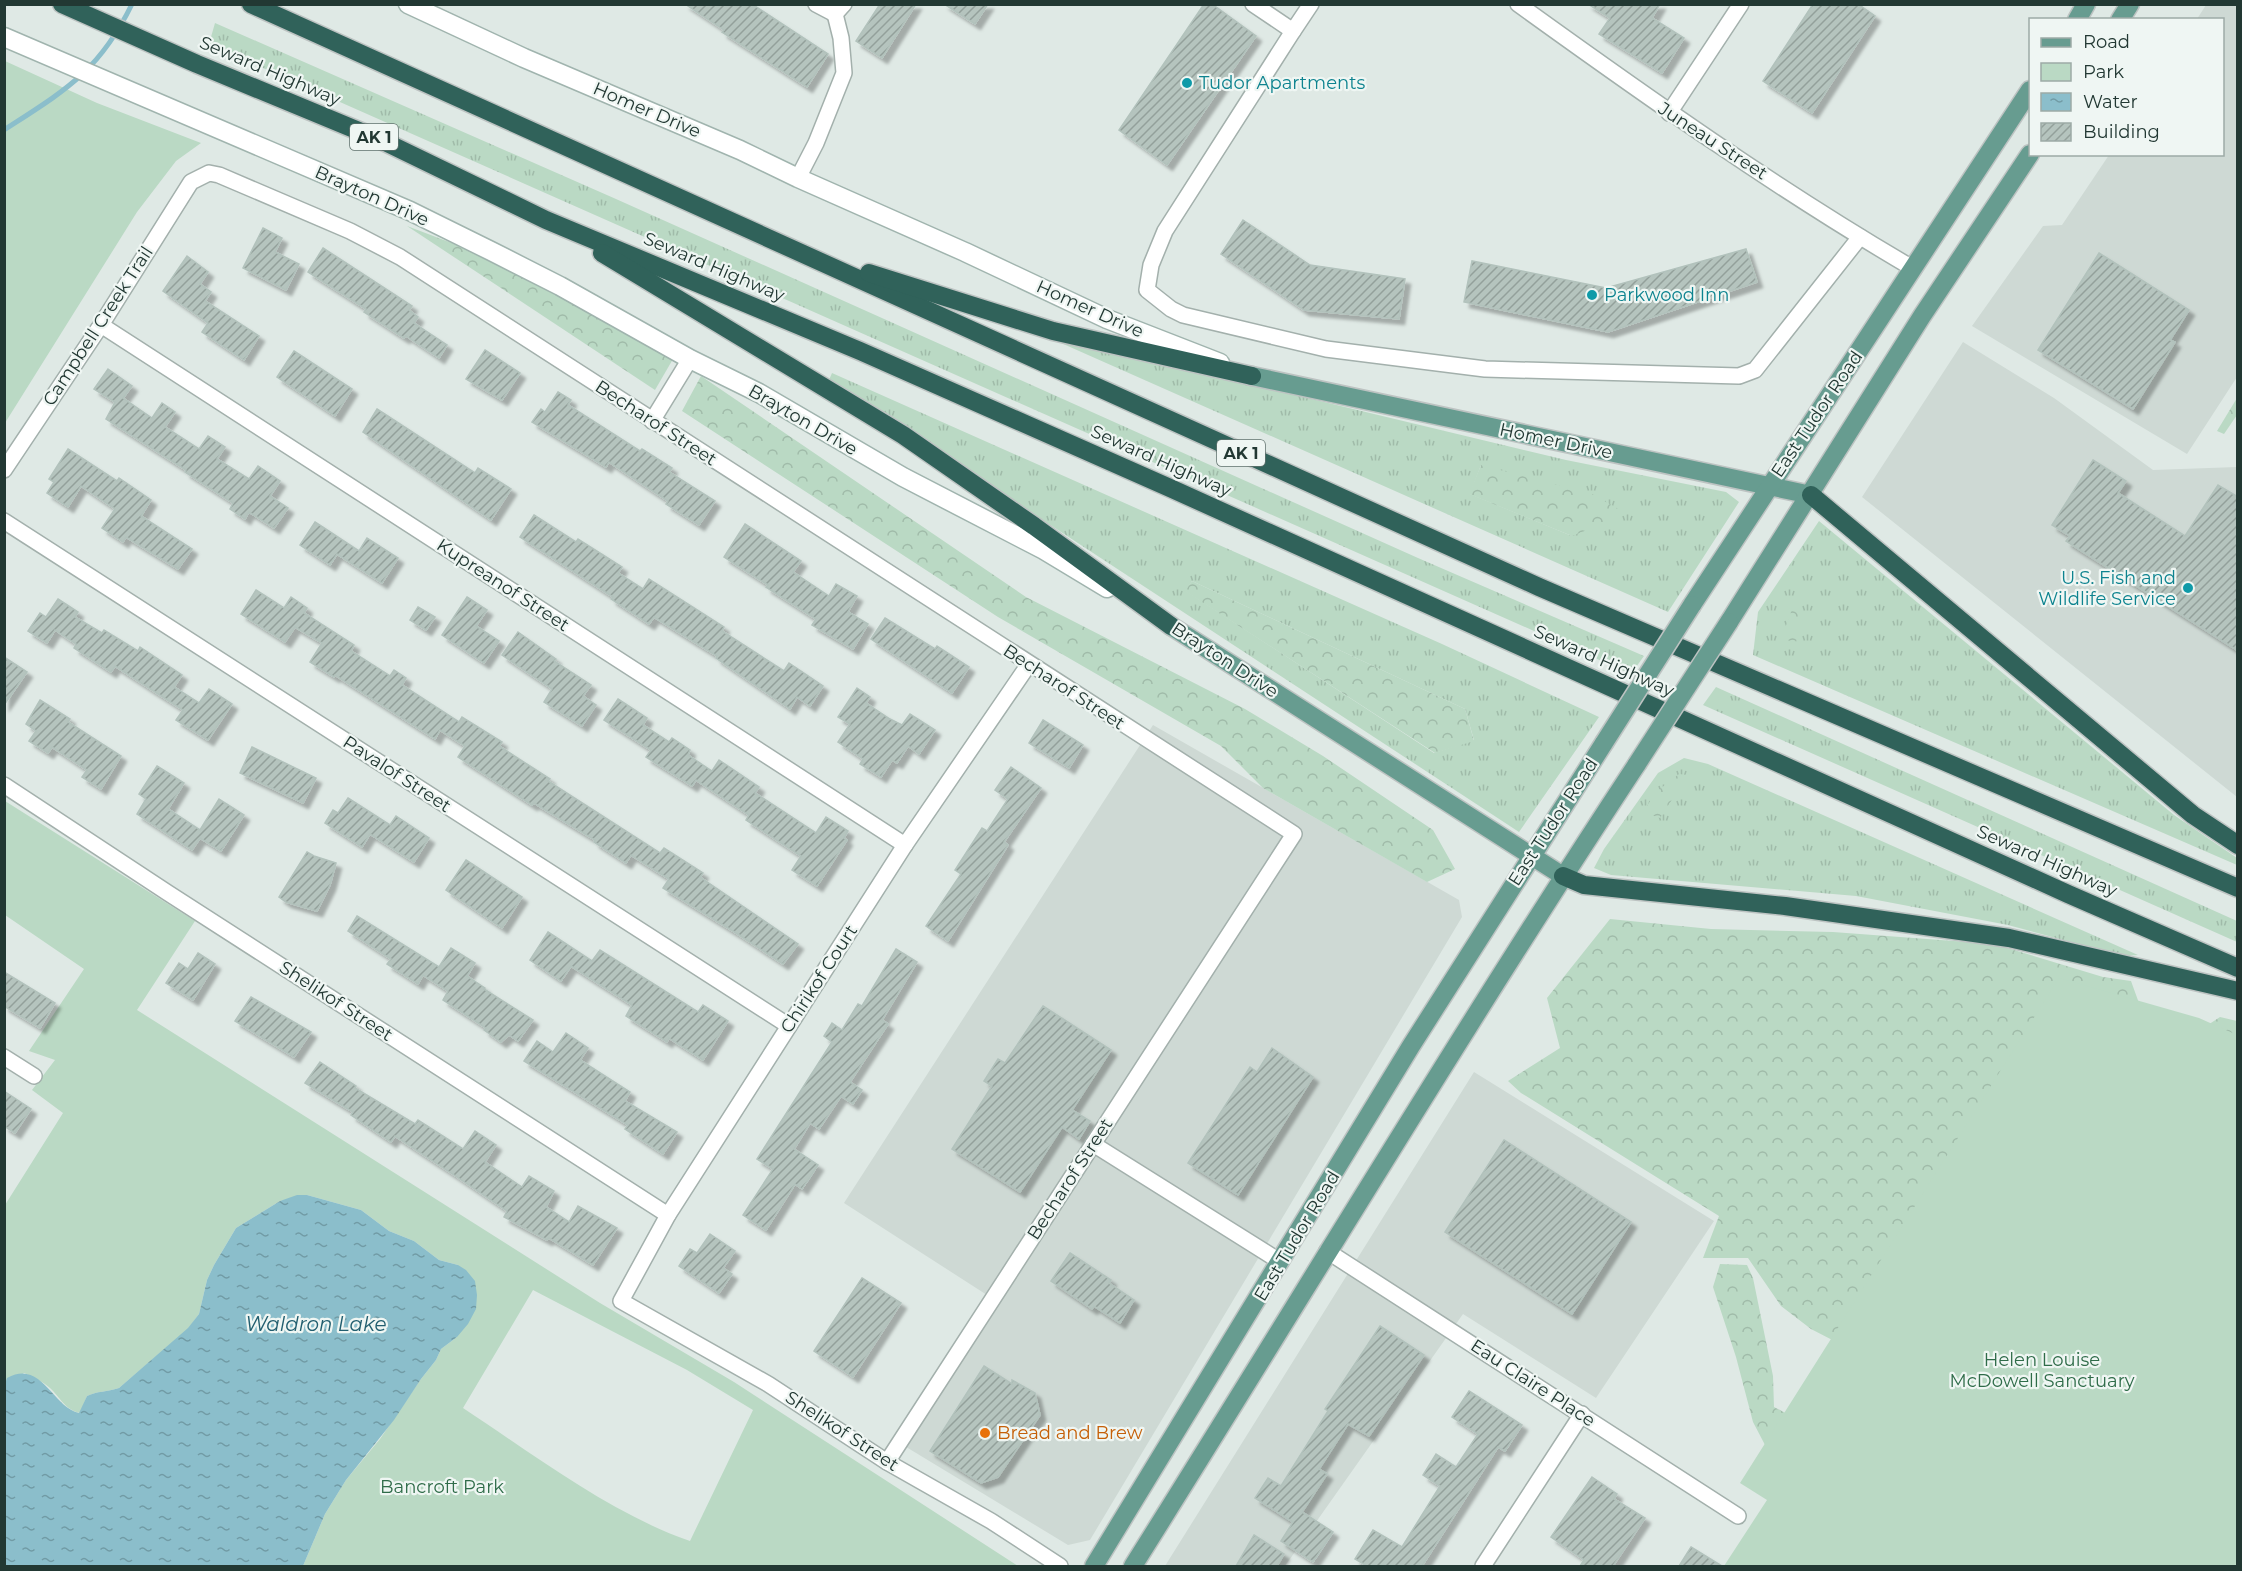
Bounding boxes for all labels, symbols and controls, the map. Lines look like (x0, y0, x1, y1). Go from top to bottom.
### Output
legend (2029, 18, 2224, 156)
street label: Seward Highway (196, 31, 344, 111)
text: Road (2083, 31, 2130, 53)
text: Park (2083, 61, 2124, 83)
place label: Tudor Apartments (1199, 72, 1366, 94)
marker: Tudor Apartments (1180, 76, 1194, 90)
street label: Homer Drive (590, 77, 704, 143)
text: Water (2083, 91, 2138, 113)
street label: Juneau Street (1653, 97, 1772, 184)
text: Building (2083, 121, 2160, 143)
road number: AK 1 (350, 124, 398, 150)
street label: Brayton Drive (312, 161, 433, 231)
street label: Seward Highway (640, 227, 788, 307)
street label: Campbell Creek Trail (38, 242, 158, 410)
street label: Homer Drive (1033, 276, 1147, 342)
place label: Parkwood Inn (1604, 284, 1729, 306)
marker: Parkwood Inn (1585, 288, 1599, 302)
street label: East Tudor Road (1767, 347, 1867, 481)
street label: Becharof Street (591, 375, 721, 471)
street label: Brayton Drive (744, 380, 862, 460)
street label: Homer Drive (1497, 418, 1615, 464)
street label: Seward Highway (1088, 420, 1235, 502)
road number: AK 1 (1217, 440, 1265, 466)
street label: Kupreanof Street (433, 534, 573, 636)
place label: U.S. Fish and Wildlife Service (2038, 567, 2176, 610)
marker: U.S. Fish and Wildlife Service (2181, 581, 2195, 595)
street label: Brayton Drive (1168, 617, 1282, 703)
street label: Seward Highway (1531, 620, 1678, 702)
street label: Becharof Street (999, 639, 1129, 735)
street label: Pavalof Street (339, 731, 455, 817)
street label: East Tudor Road (1503, 754, 1603, 890)
street label: Seward Highway (1974, 820, 2121, 902)
street label: Chirikof Court (776, 921, 862, 1037)
street label: Shelikof Street (275, 956, 397, 1046)
street label: Becharof Street (1022, 1114, 1118, 1244)
street label: East Tudor Road (1249, 1167, 1345, 1305)
water label: Waldron Lake (245, 1312, 387, 1336)
street label: Eau Claire Place (1467, 1335, 1600, 1432)
park label: Helen Louise McDowell Sanctuary (1949, 1349, 2135, 1392)
street label: Shelikof Street (781, 1386, 903, 1476)
place label: Bread and Brew (997, 1422, 1143, 1444)
marker: Bread and Brew (978, 1426, 992, 1440)
park label: Bancroft Park (380, 1476, 504, 1498)

